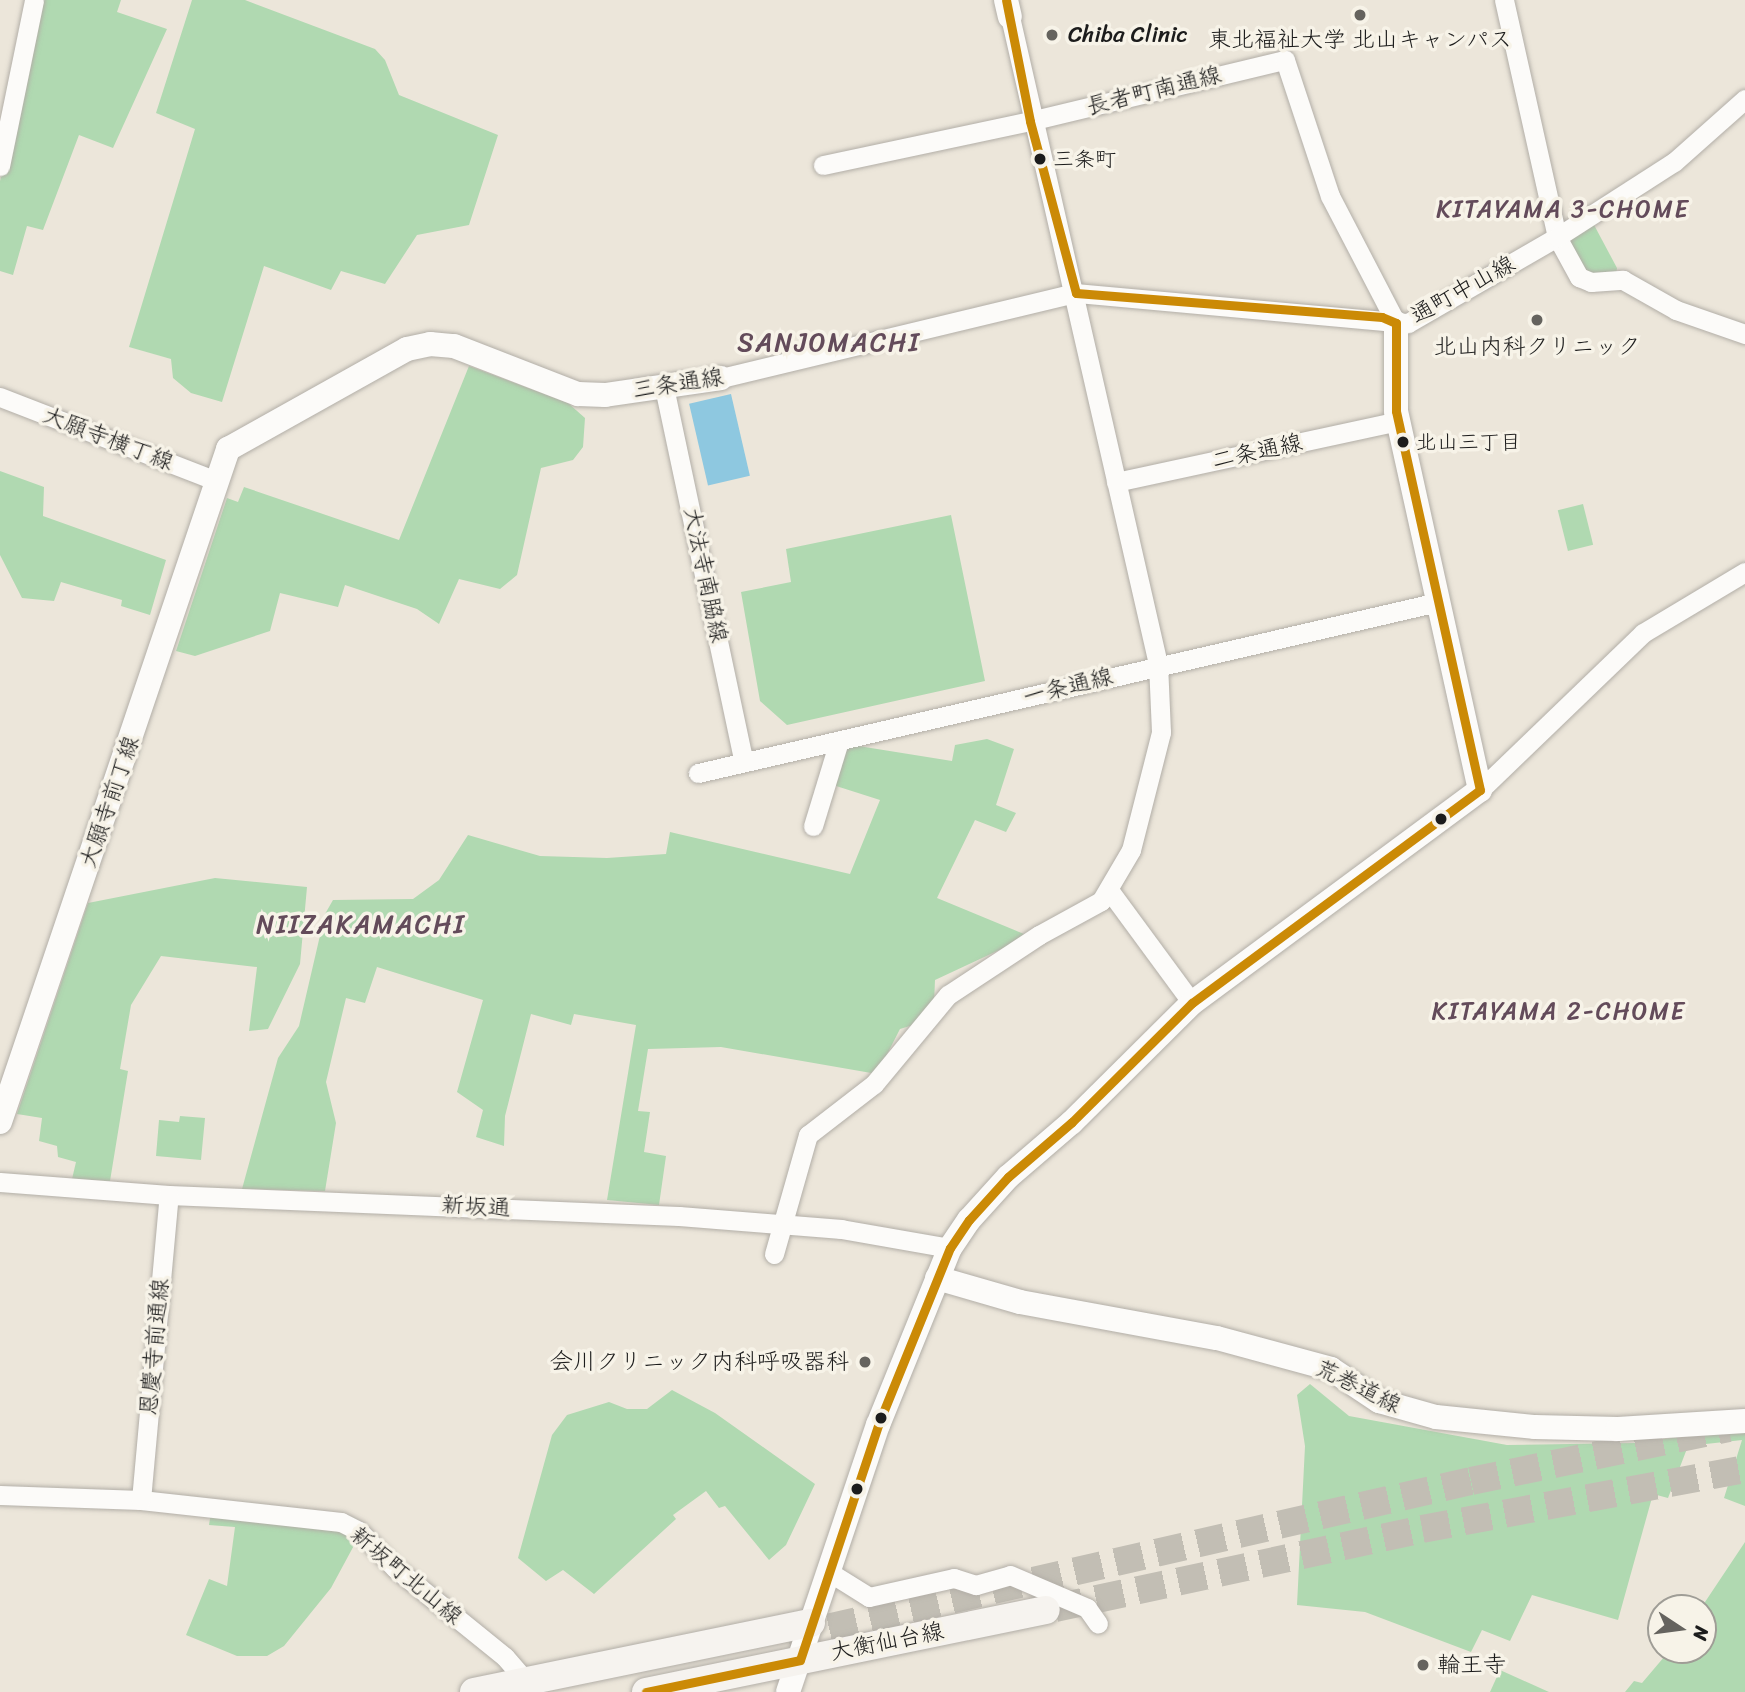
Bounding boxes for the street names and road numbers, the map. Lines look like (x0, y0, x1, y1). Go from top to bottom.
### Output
street label: 長者町南通線 (1084, 61, 1224, 121)
street label: 通町中山線 (1406, 250, 1520, 330)
street label: 三条通線 (630, 363, 726, 405)
street label: 大願寺横丁線 (39, 401, 177, 477)
street label: 二条通線 (1209, 429, 1305, 475)
street label: 大法寺南脇線 (677, 505, 733, 645)
street label: 一条通線 (1020, 662, 1116, 712)
street label: 大願寺前丁線 (74, 732, 146, 872)
street label: 新坂通 (441, 1191, 511, 1223)
street label: 恩慶寺前通線 (135, 1277, 175, 1417)
street label: 荒巻道線 (1311, 1354, 1405, 1420)
street label: 新坂町北山線 (344, 1521, 468, 1631)
street label: 大衡仙台線 (828, 1617, 946, 1667)

